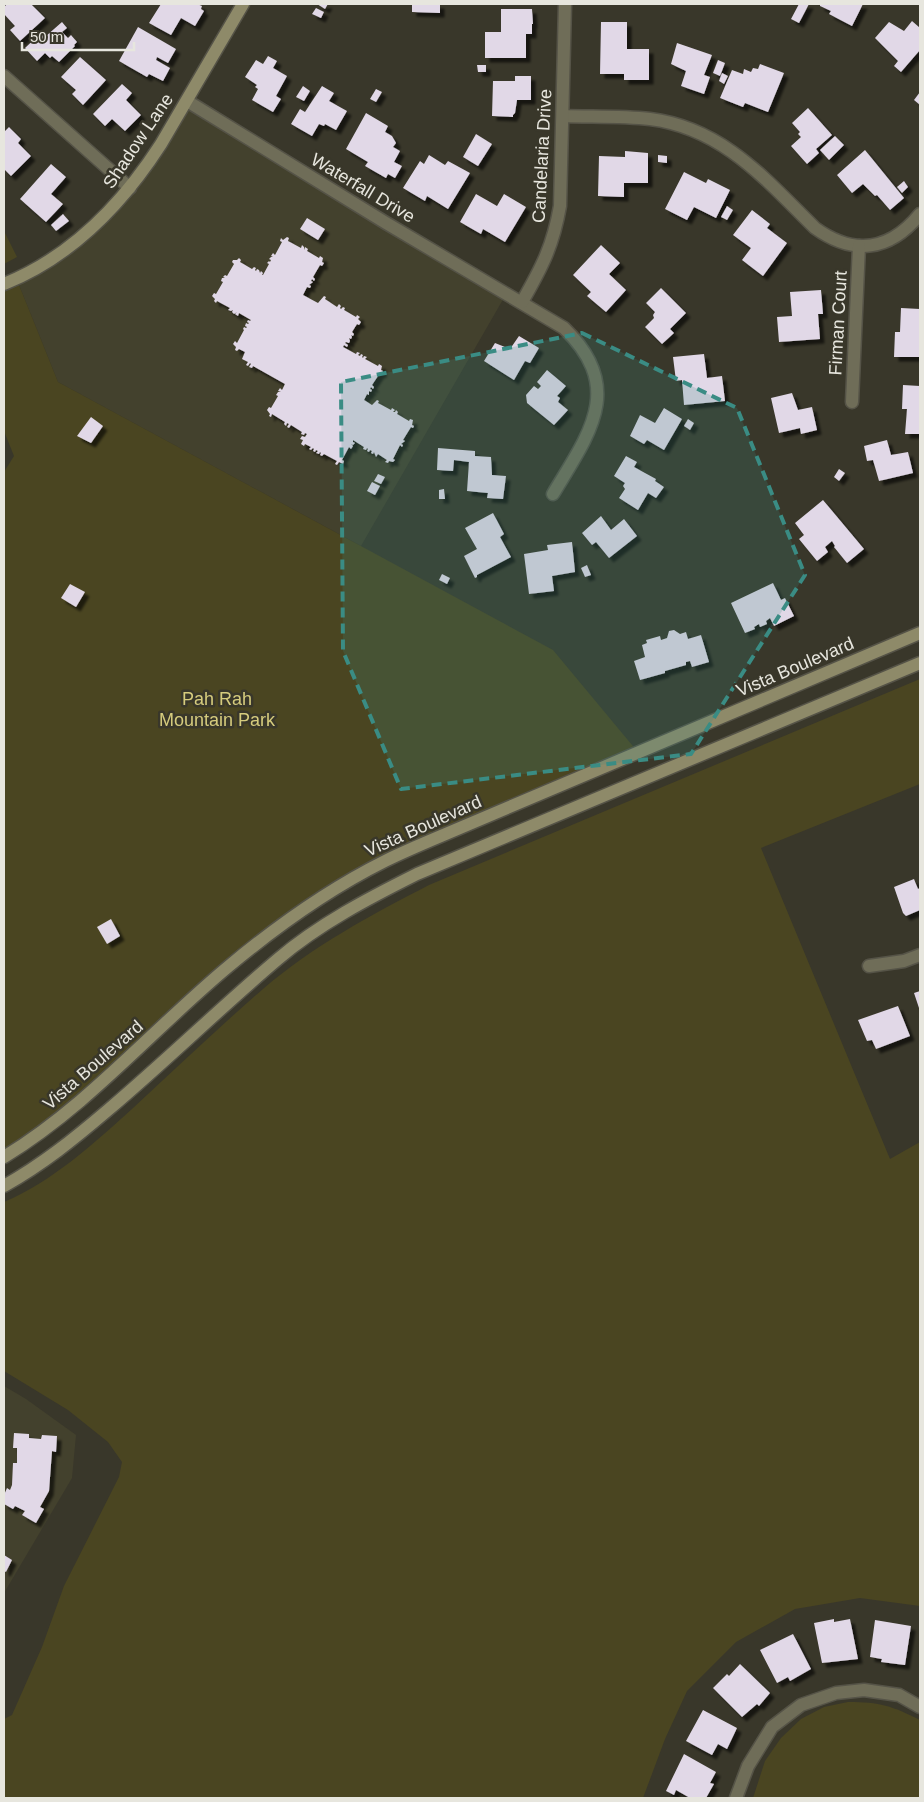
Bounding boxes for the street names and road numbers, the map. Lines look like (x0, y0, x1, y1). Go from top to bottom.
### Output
street label: Candelaria Drive (529, 89, 555, 223)
street label: Shadow Lane (99, 90, 177, 192)
street label: Waterfall Drive (308, 149, 418, 227)
street label: Firman Court (825, 270, 851, 376)
street label: Vista Boulevard (733, 633, 857, 701)
street label: Vista Boulevard (361, 791, 485, 861)
street label: Vista Boulevard (39, 1016, 147, 1114)

